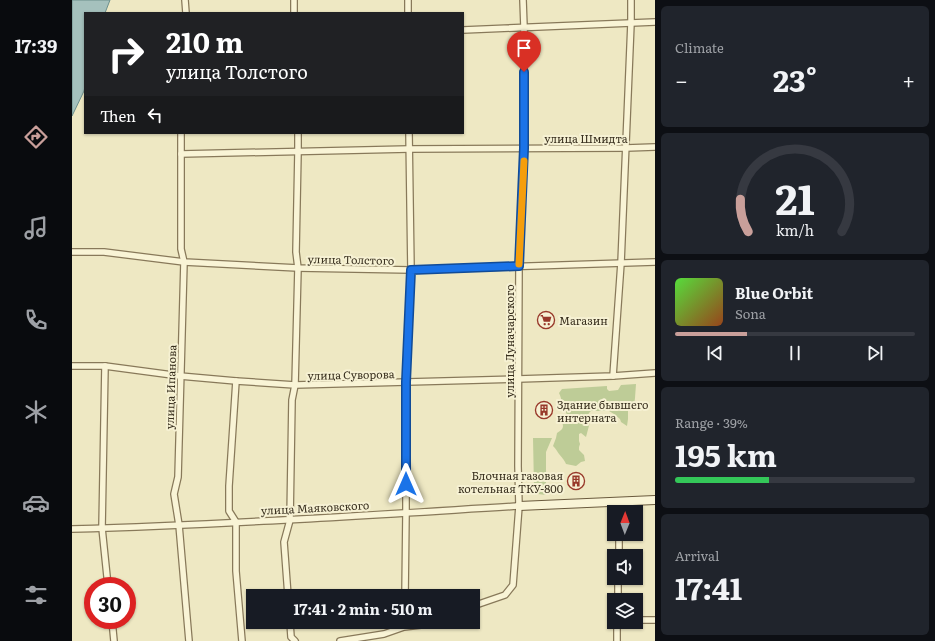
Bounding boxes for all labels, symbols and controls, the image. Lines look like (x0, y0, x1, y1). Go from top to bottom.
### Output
text: 210 m (166, 20, 243, 62)
icon: right (100, 28, 152, 80)
pin (507, 31, 541, 72)
text: 17:39 (15, 32, 57, 59)
icon: arrive (513, 37, 535, 59)
text: Climate (675, 38, 724, 57)
text: 23° (773, 57, 817, 101)
text: улица Толстого (166, 58, 308, 85)
text: − (675, 63, 688, 96)
text: + (902, 63, 915, 96)
text: Then (100, 104, 136, 127)
icon: left (144, 104, 166, 126)
icon: directions (22, 123, 50, 151)
street label: улица Шмидта (544, 130, 628, 146)
text: 21 (775, 165, 815, 227)
icon: music (22, 214, 50, 242)
text: km/h (776, 218, 815, 239)
street label: улица Толстого (308, 250, 394, 268)
text: Blue Orbit (735, 281, 813, 304)
street label: улица Луначарского (501, 284, 517, 398)
text: Sona (735, 304, 766, 323)
icon: phone (22, 306, 50, 334)
supermarket icon: Магазин (536, 310, 556, 330)
place label: Магазин (559, 312, 608, 328)
icon: previous (704, 342, 726, 364)
icon: pause (784, 342, 806, 364)
icon: next (864, 342, 886, 364)
street label: улица Ипанова (161, 344, 179, 430)
street label: улица Суворова (307, 365, 395, 383)
place label: Здание бывшего интерната (557, 396, 649, 425)
icon: climate (22, 398, 50, 426)
building icon: Здание бывшего интерната (534, 400, 554, 420)
text: Range · 39% (675, 413, 748, 432)
text: 195 km (675, 432, 777, 476)
position arrow (385, 463, 427, 505)
place label: Блочная газовая котельная ТКУ-800 (458, 467, 563, 496)
building icon: Блочная газовая котельная ТКУ-800 (566, 471, 586, 491)
icon: car (22, 489, 50, 517)
street label: улица Маяковского (260, 496, 370, 518)
north arrow (607, 505, 643, 541)
map controls (607, 505, 643, 629)
text: Arrival (675, 546, 719, 565)
button: sound (607, 549, 643, 585)
text: 17:41 (675, 565, 742, 609)
speed limit sign: 30 (84, 577, 136, 629)
icon: filters (22, 581, 50, 609)
button: layers (607, 593, 643, 629)
text: 17:41 · 2 min · 510 m (294, 597, 432, 620)

